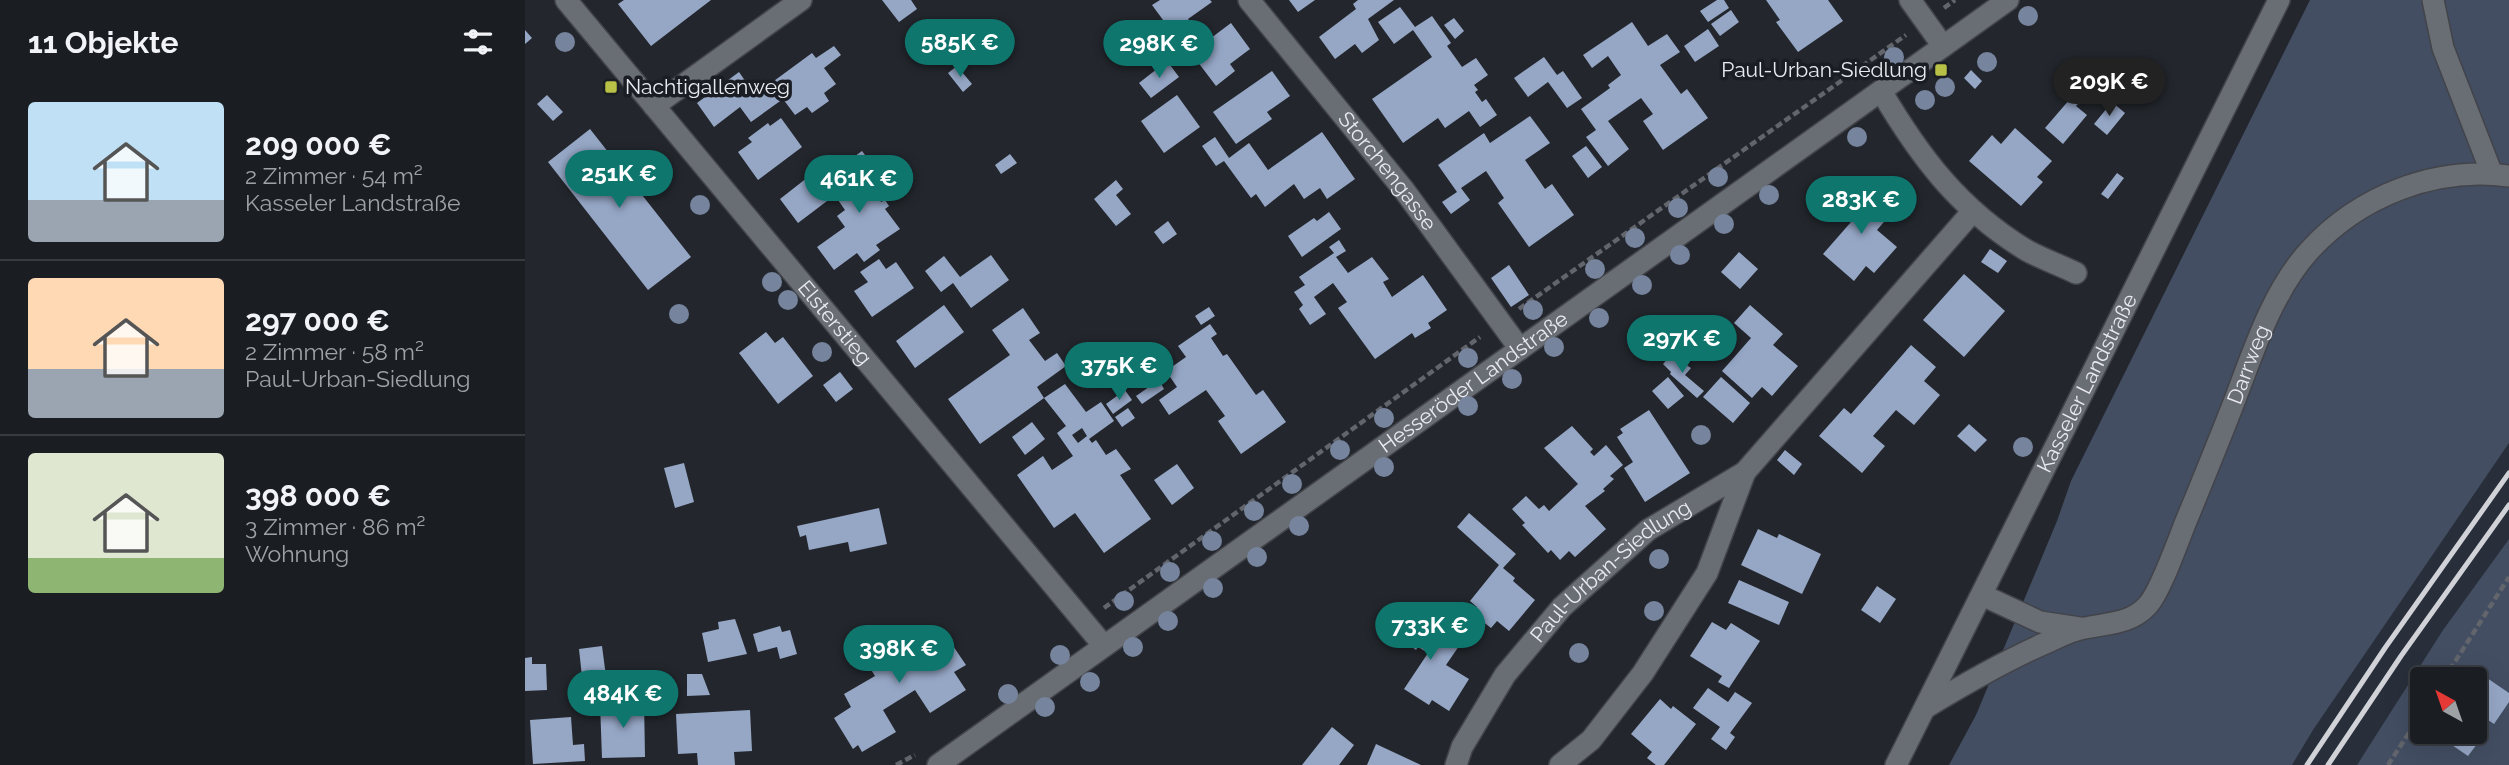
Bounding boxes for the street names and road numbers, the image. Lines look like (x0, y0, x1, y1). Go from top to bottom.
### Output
street label: Storchengasse (1333, 106, 1442, 235)
street label: Elsterstieg (793, 275, 878, 370)
street label: Kasseler Landstraße (2031, 289, 2142, 477)
street label: Hesseröder Landstraße (1374, 306, 1572, 458)
street label: Darrweg (2221, 321, 2275, 408)
street label: Paul-Urban-Siedlung (1525, 494, 1695, 647)

